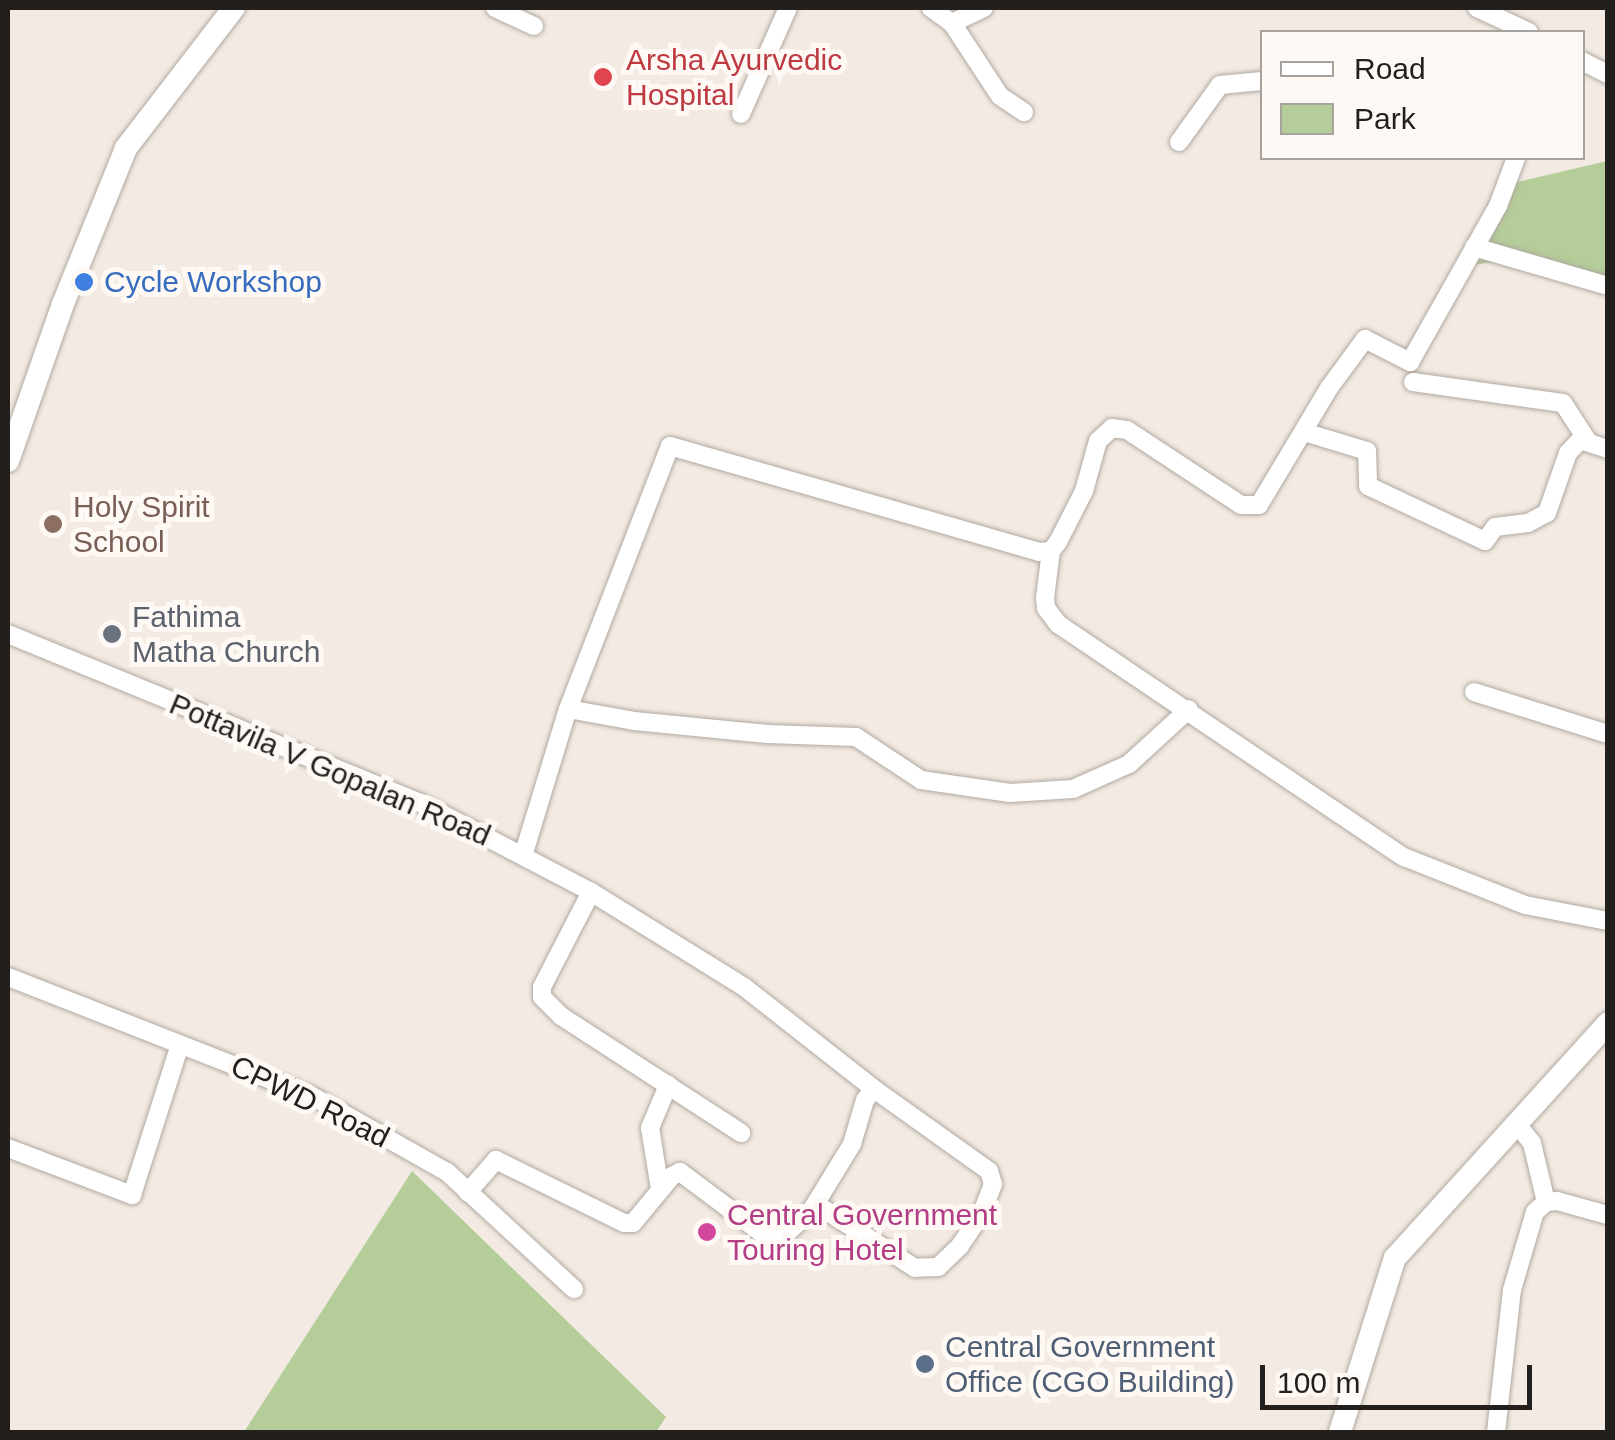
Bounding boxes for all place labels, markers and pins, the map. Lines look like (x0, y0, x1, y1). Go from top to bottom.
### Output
place label: Arsha Ayurvedic Hospital (626, 42, 844, 112)
marker: Arsha Ayurvedic Hospital (590, 64, 616, 90)
place label: Cycle Workshop (104, 264, 322, 300)
marker: Cycle Workshop (73, 271, 95, 293)
place label: Holy Spirit School (73, 489, 210, 560)
marker: Holy Spirit School (42, 513, 64, 535)
place label: Fathima Matha Church (132, 599, 320, 670)
marker: Fathima Matha Church (101, 623, 123, 645)
place label: Central Government Touring Hotel (727, 1197, 997, 1268)
marker: Central Government Touring Hotel (696, 1221, 718, 1243)
place label: Central Government Office (CGO Building) (945, 1329, 1235, 1400)
marker: Central Government Office (CGO Building) (914, 1353, 936, 1375)

